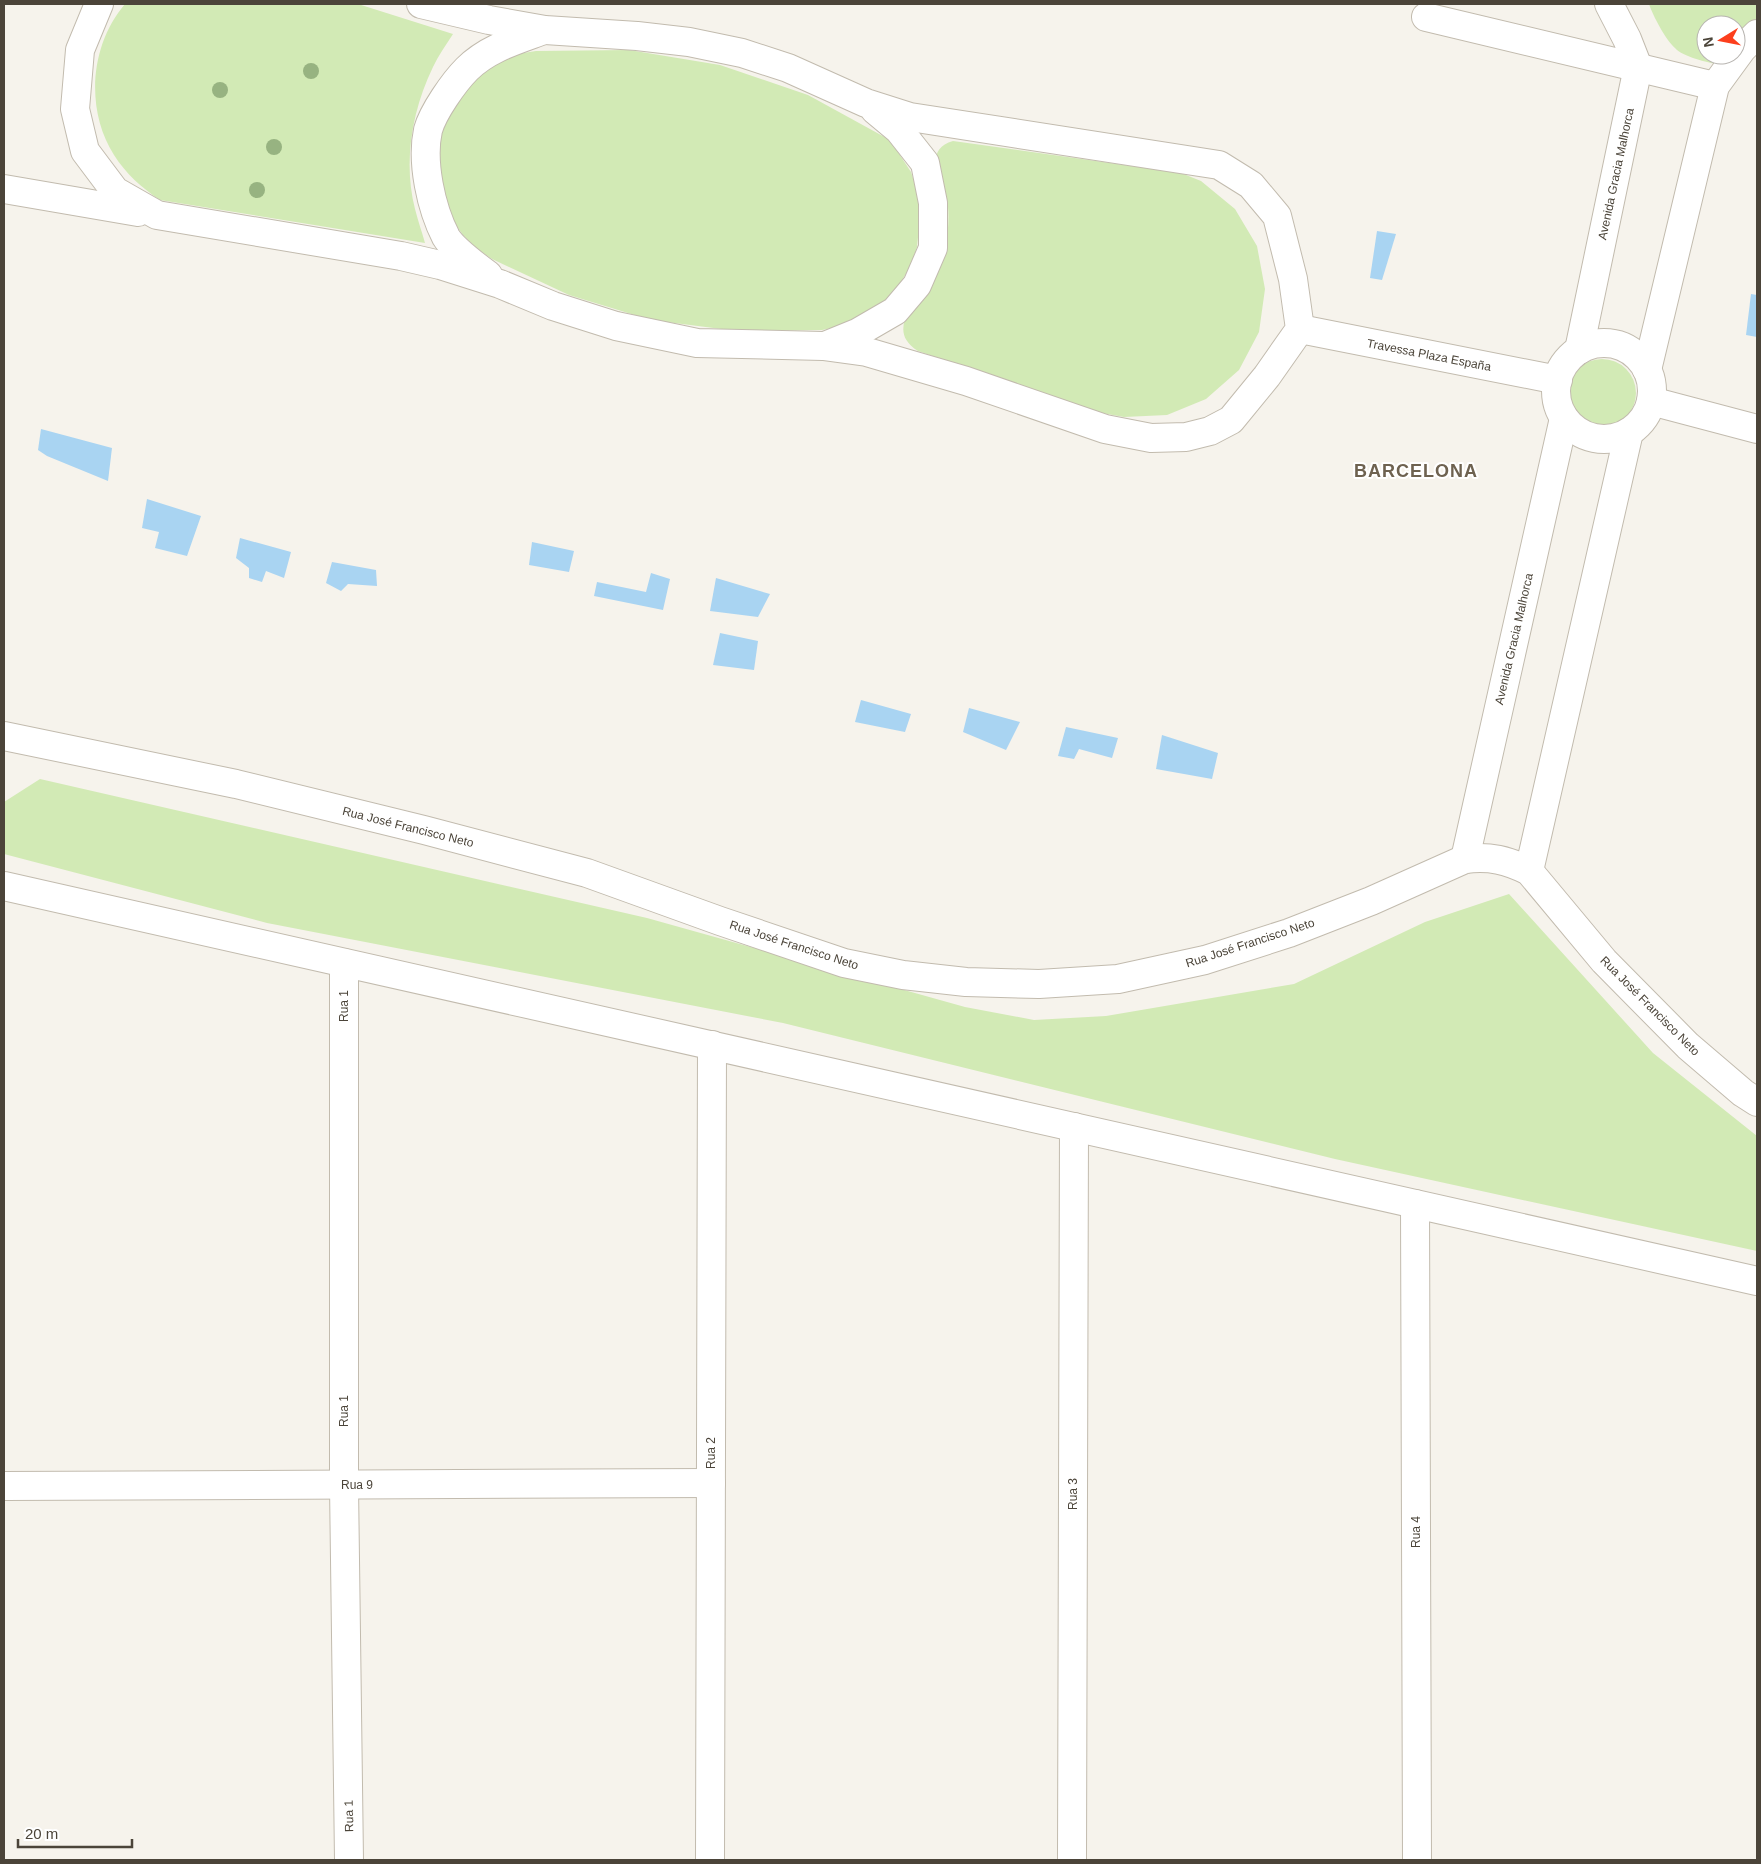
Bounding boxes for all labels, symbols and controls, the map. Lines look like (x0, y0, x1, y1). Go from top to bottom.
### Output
north arrow (1696, 15, 1746, 65)
text: N (1699, 36, 1717, 49)
street label: Avenida Gracia Malhorca (1595, 106, 1637, 241)
street label: Travessa Plaza España (1366, 336, 1493, 374)
district label: BARCELONA (1354, 461, 1478, 481)
street label: Avenida Gracia Malhorca (1492, 572, 1536, 706)
street label: Rua José Francisco Neto (341, 804, 475, 850)
street label: Rua José Francisco Neto (1184, 915, 1317, 970)
street label: Rua José Francisco Neto (728, 918, 861, 973)
street label: Rua José Francisco Neto (1597, 953, 1703, 1059)
street label: Rua 1 (337, 990, 351, 1022)
street label: Rua 1 (337, 1395, 351, 1427)
street label: Rua 2 (704, 1437, 718, 1469)
street label: Rua 9 (341, 1478, 373, 1492)
street label: Rua 3 (1066, 1478, 1080, 1510)
street label: Rua 4 (1409, 1516, 1423, 1548)
street label: Rua 1 (342, 1800, 356, 1832)
scale bar (18, 1816, 131, 1848)
text: 20 m (25, 1825, 58, 1842)

